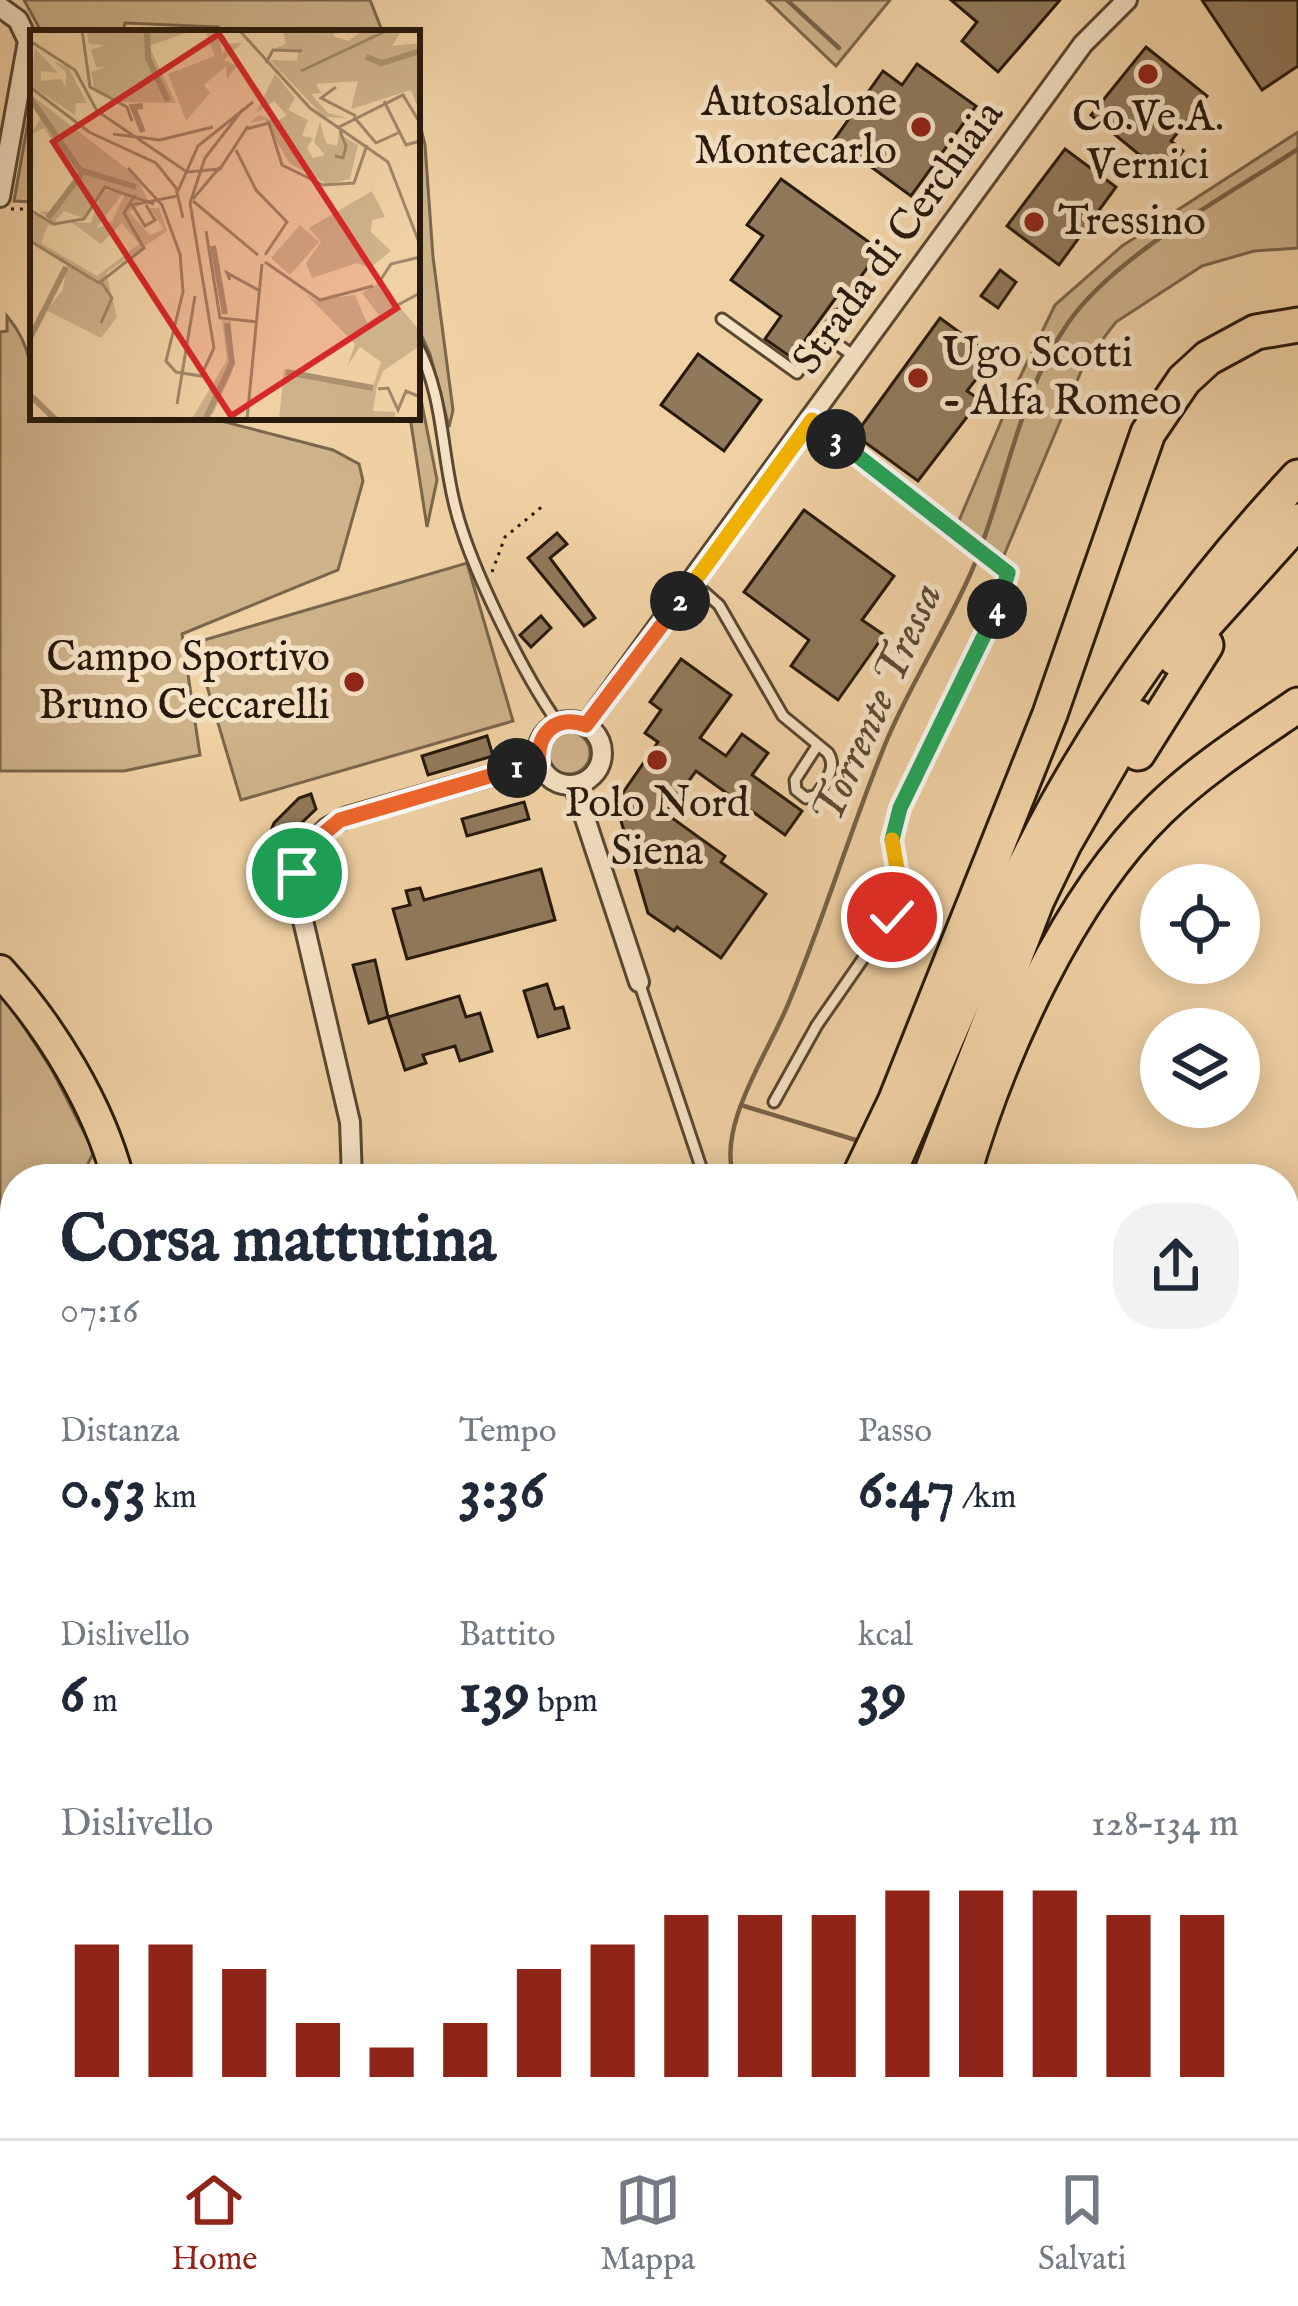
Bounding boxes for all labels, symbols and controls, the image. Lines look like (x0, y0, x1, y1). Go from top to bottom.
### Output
inset map (30, 30, 420, 420)
marker: Co.Ve.A. Vernici (1135, 61, 1161, 87)
place label: Autosalone Montecarlo (694, 77, 897, 178)
street label: Strada di Cerchiaia (782, 90, 1017, 385)
place label: Co.Ve.A. Vernici (1072, 92, 1224, 193)
marker: Autosalone Montecarlo (908, 114, 934, 140)
place label: Tressino (1058, 196, 1206, 249)
marker: Tressino (1021, 209, 1047, 235)
place label: Ugo Scotti - Alfa Romeo (942, 328, 1182, 429)
marker: Ugo Scotti - Alfa Romeo (905, 365, 931, 391)
pin: 3 (806, 409, 866, 469)
text: 3 (830, 418, 842, 460)
pin: 2 (650, 571, 710, 631)
water label: Torrente Tressa (799, 574, 957, 834)
pin: 4 (967, 579, 1027, 639)
text: 2 (672, 580, 688, 622)
text: 4 (989, 588, 1005, 630)
place label: Campo Sportivo Bruno Ceccarelli (38, 632, 330, 733)
marker: Campo Sportivo Bruno Ceccarelli (341, 669, 367, 695)
pin: 1 (487, 738, 547, 798)
text: 1 (511, 747, 523, 789)
marker: Polo Nord Siena (644, 747, 670, 773)
place label: Polo Nord Siena (565, 778, 750, 879)
pin (246, 822, 348, 924)
icon: arrive (264, 840, 330, 906)
map controls (1140, 864, 1260, 1128)
button: locate (1140, 864, 1260, 984)
pin (841, 866, 943, 968)
icon: check (859, 884, 925, 950)
button: layers (1140, 1008, 1260, 1128)
text: Corsa mattutina (60, 1200, 496, 1284)
button: share (1113, 1203, 1239, 1329)
text: 07:16 (60, 1287, 139, 1336)
text: Distanza (60, 1411, 180, 1453)
text: Tempo (459, 1411, 557, 1453)
text: Passo (858, 1411, 932, 1453)
text: 0.53 (60, 1453, 146, 1529)
text: 3:36 (459, 1453, 545, 1529)
text: 6:47 (858, 1453, 955, 1529)
text: km (146, 1477, 197, 1519)
text: /km (955, 1477, 1016, 1519)
text: Dislivello (60, 1615, 190, 1657)
text: Battito (459, 1615, 556, 1657)
text: kcal (858, 1615, 913, 1657)
text: 6 (60, 1657, 85, 1733)
text: 139 (459, 1657, 530, 1733)
text: 39 (858, 1657, 907, 1733)
text: m (85, 1681, 118, 1723)
text: bpm (530, 1681, 598, 1723)
text: Dislivello (60, 1800, 214, 1849)
text: 128–134 m (1091, 1800, 1239, 1849)
tab: Home (171, 2167, 257, 2281)
tab: Mappa (600, 2167, 695, 2281)
tab: Salvati (1038, 2167, 1127, 2281)

